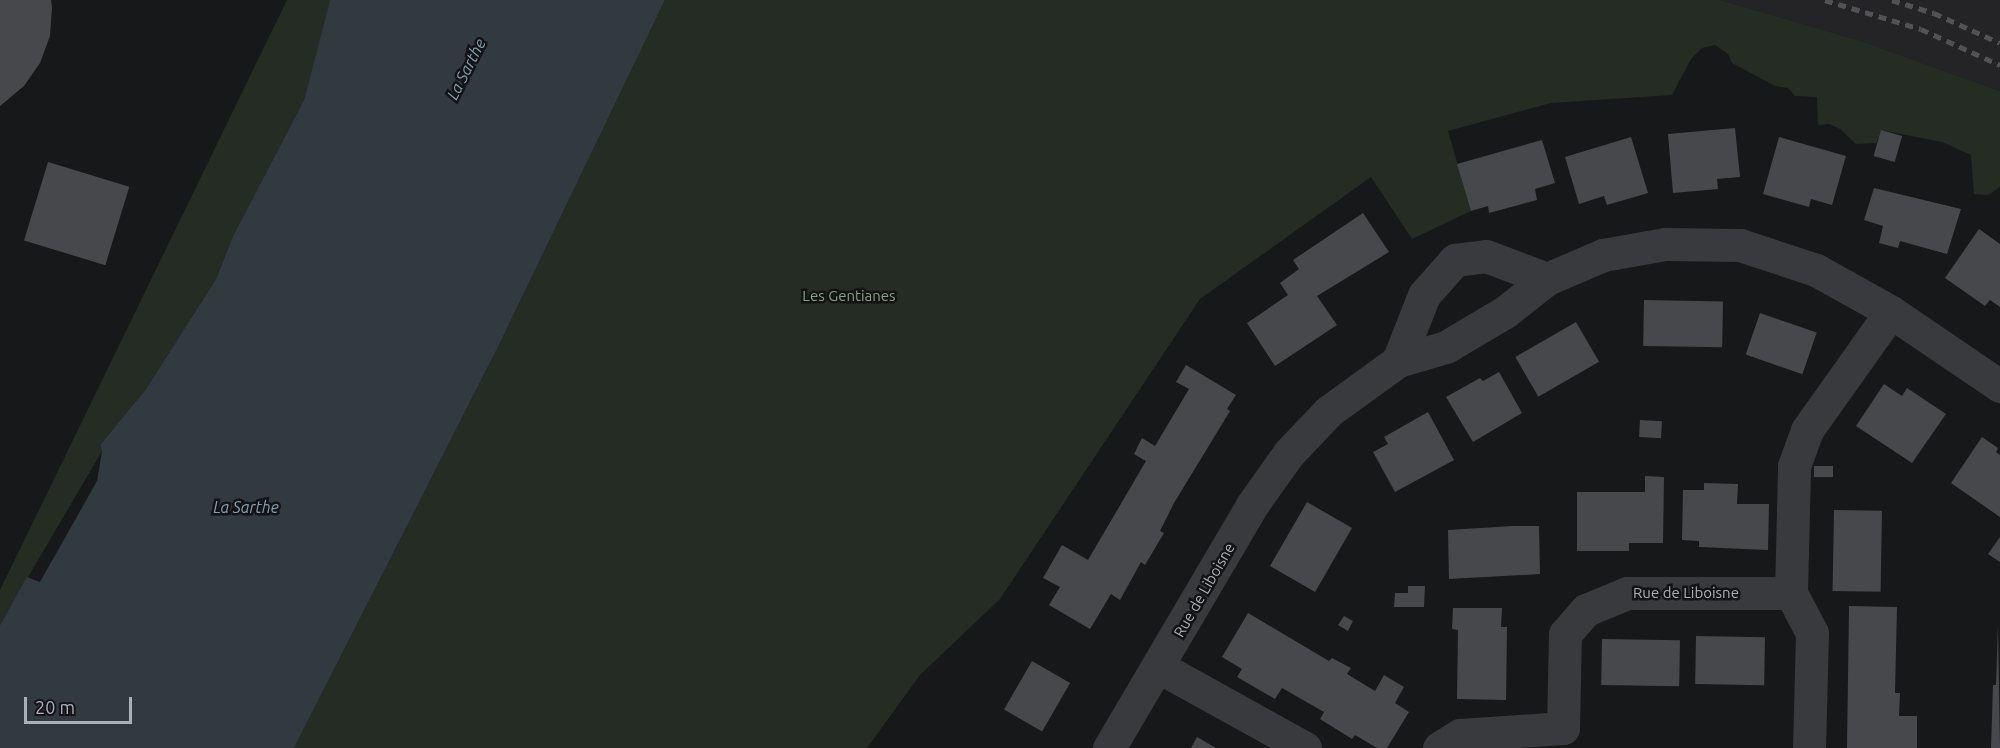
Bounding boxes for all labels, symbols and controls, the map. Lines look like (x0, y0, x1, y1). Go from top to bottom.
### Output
water label: La Sarthe (443, 35, 489, 103)
park label: Les Gentianes (802, 287, 896, 305)
water label: La Sarthe (213, 497, 279, 517)
street label: Rue de Liboisne (1170, 540, 1238, 640)
street label: Rue de Liboisne (1633, 584, 1739, 602)
scale bar (27, 685, 135, 723)
text: 20 m (35, 697, 75, 717)

